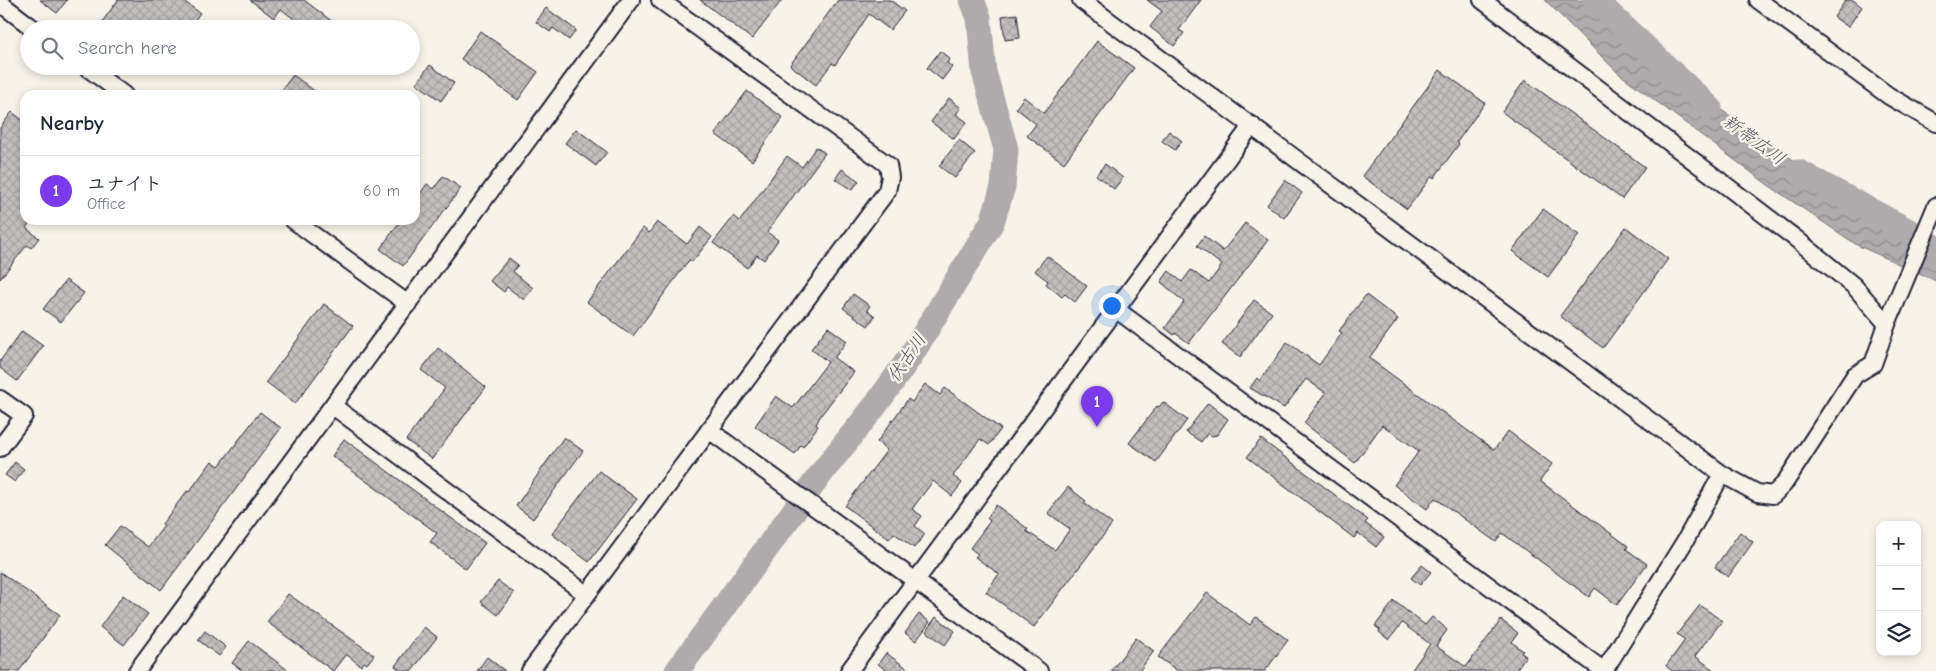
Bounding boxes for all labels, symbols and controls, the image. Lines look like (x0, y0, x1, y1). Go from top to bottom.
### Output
search box (20, 20, 420, 75)
icon: search (38, 34, 66, 62)
text: Search here (78, 37, 177, 59)
water label: 新帯広川 (1719, 110, 1789, 170)
text: Nearby (40, 111, 104, 135)
text: ユナイト (87, 173, 163, 195)
text: 1 (53, 182, 59, 200)
text: 60 m (363, 182, 400, 200)
text: Office (87, 195, 126, 213)
your location (1099, 293, 1125, 319)
water label: 伏古川 (883, 330, 931, 386)
pin: 1 (1081, 386, 1113, 427)
map controls (1876, 521, 1921, 656)
button: + (1876, 521, 1921, 566)
button: − (1876, 566, 1921, 611)
button: layers (1876, 611, 1921, 656)

